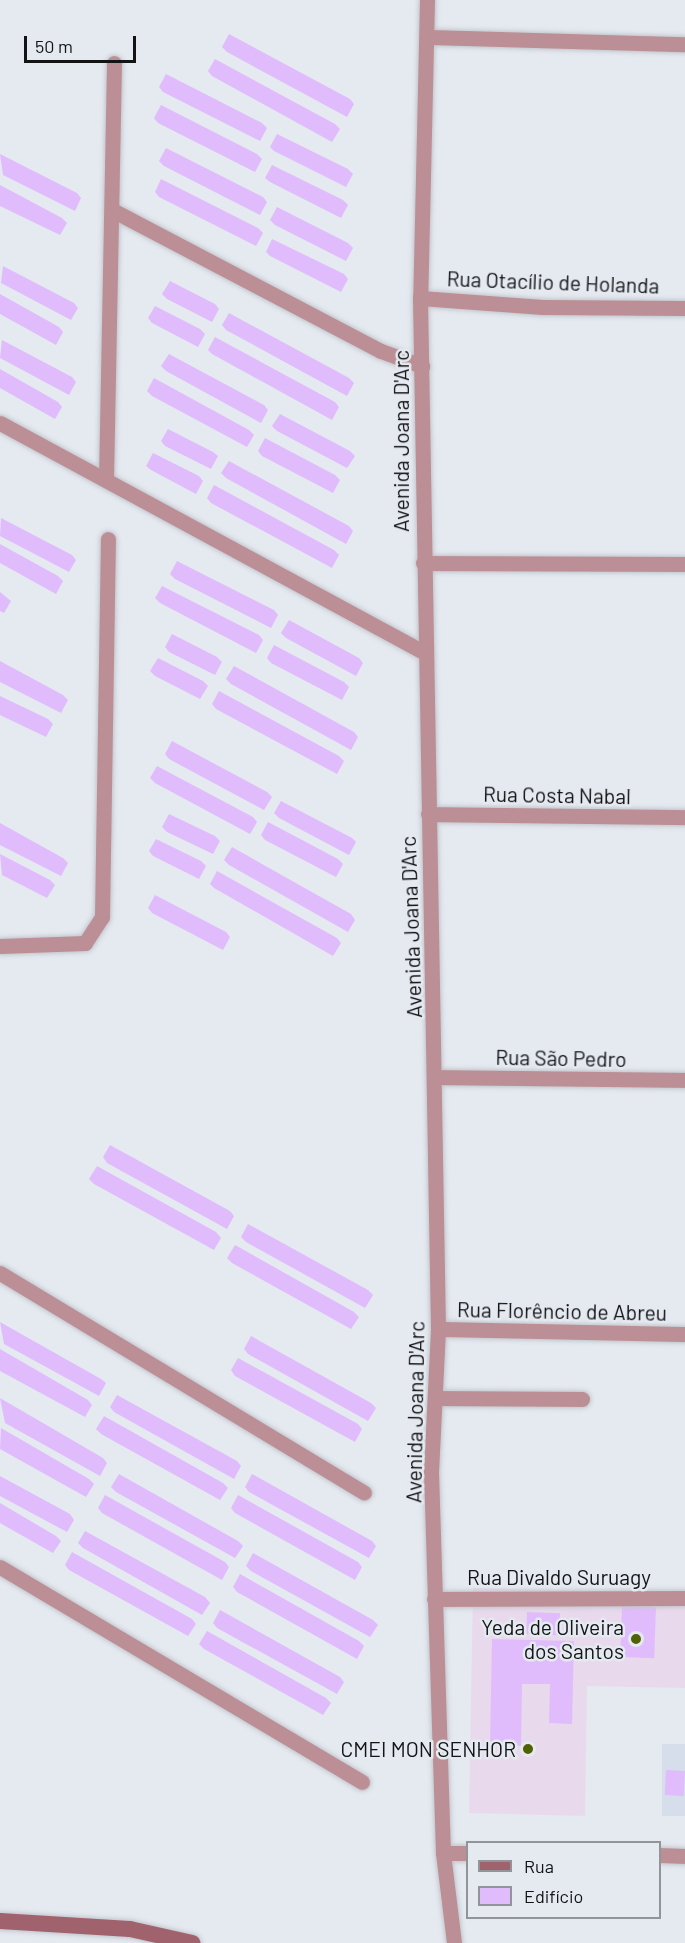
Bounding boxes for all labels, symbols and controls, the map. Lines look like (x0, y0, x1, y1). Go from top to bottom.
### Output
scale bar (27, 24, 140, 62)
text: 50 m (35, 35, 73, 57)
street label: Rua Otacílio de Holanda (446, 266, 660, 298)
street label: Avenida Joana D'Arc (388, 350, 414, 532)
street label: Rua Costa Nabal (483, 781, 631, 809)
street label: Avenida Joana D'Arc (395, 835, 427, 1019)
street label: Rua São Pedro (495, 1044, 627, 1072)
street label: Rua Florêncio de Abreu (457, 1297, 667, 1325)
street label: Avenida Joana D'Arc (401, 1321, 429, 1503)
street label: Rua Divaldo Suruagy (467, 1564, 651, 1590)
place label: Yeda de Oliveira dos Santos (481, 1614, 624, 1664)
marker: Yeda de Oliveira dos Santos (629, 1632, 643, 1646)
place label: CMEI MON SENHOR (341, 1736, 516, 1762)
marker: CMEI MON SENHOR (521, 1742, 535, 1756)
legend (466, 1841, 661, 1919)
text: Rua (524, 1855, 554, 1877)
text: Edifício (524, 1885, 583, 1907)

